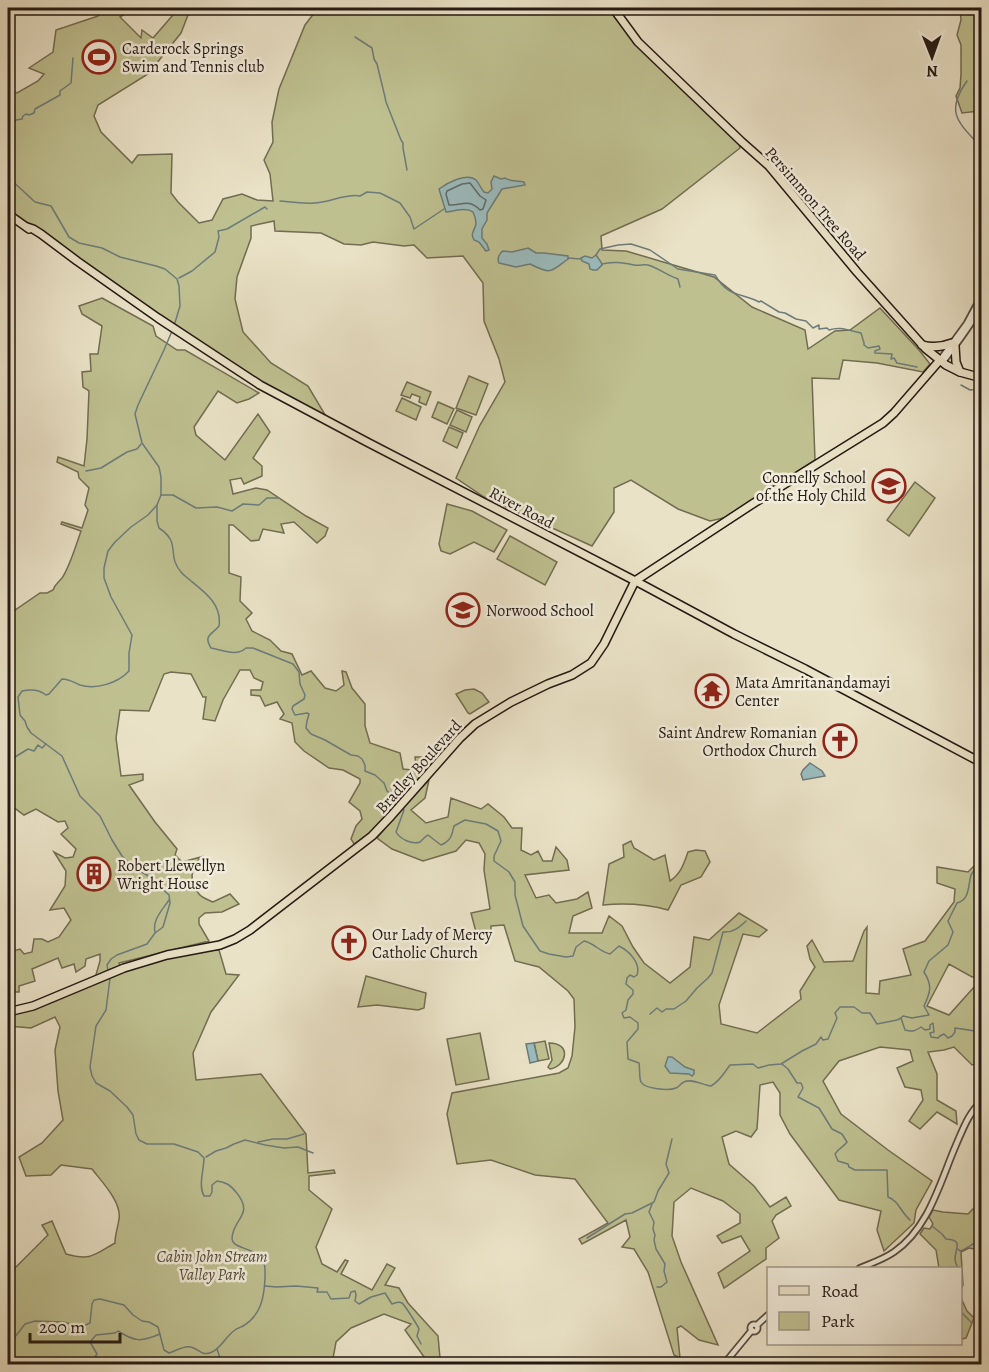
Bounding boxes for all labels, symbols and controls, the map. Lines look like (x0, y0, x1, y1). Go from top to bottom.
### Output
north arrow (902, 27, 962, 87)
place label: Carderock Springs Swim and Tennis club (122, 38, 264, 78)
sports icon: Carderock Springs Swim and Tennis club (81, 39, 117, 75)
text: N (926, 60, 938, 82)
street label: Persimmon Tree Road (760, 142, 871, 265)
place label: Connelly School of the Holy Child (756, 467, 866, 507)
school or university icon: Connelly School of the Holy Child (871, 468, 907, 504)
street label: River Road (485, 482, 558, 534)
school or university icon: Norwood School (445, 592, 481, 628)
place label: Norwood School (486, 600, 594, 622)
place label: Mata Amritanandamayi Center (735, 672, 891, 712)
temple icon: Mata Amritanandamayi Center (694, 673, 730, 709)
street label: Bradley Boulevard (371, 715, 467, 818)
place label: Saint Andrew Romanian Orthodox Church (658, 722, 817, 762)
church icon: Saint Andrew Romanian Orthodox Church (822, 723, 858, 759)
place label: Robert Llewellyn Wright House (116, 855, 225, 895)
building icon: Robert Llewellyn Wright House (76, 856, 112, 892)
place label: Our Lady of Mercy Catholic Church (372, 924, 493, 964)
church icon: Our Lady of Mercy Catholic Church (331, 925, 367, 961)
park label: Cabin John Stream Valley Park (156, 1246, 268, 1286)
legend (767, 1267, 962, 1345)
text: Road (821, 1279, 859, 1303)
scale bar (30, 1306, 120, 1344)
text: Park (821, 1309, 855, 1333)
text: 200 m (39, 1315, 85, 1339)

